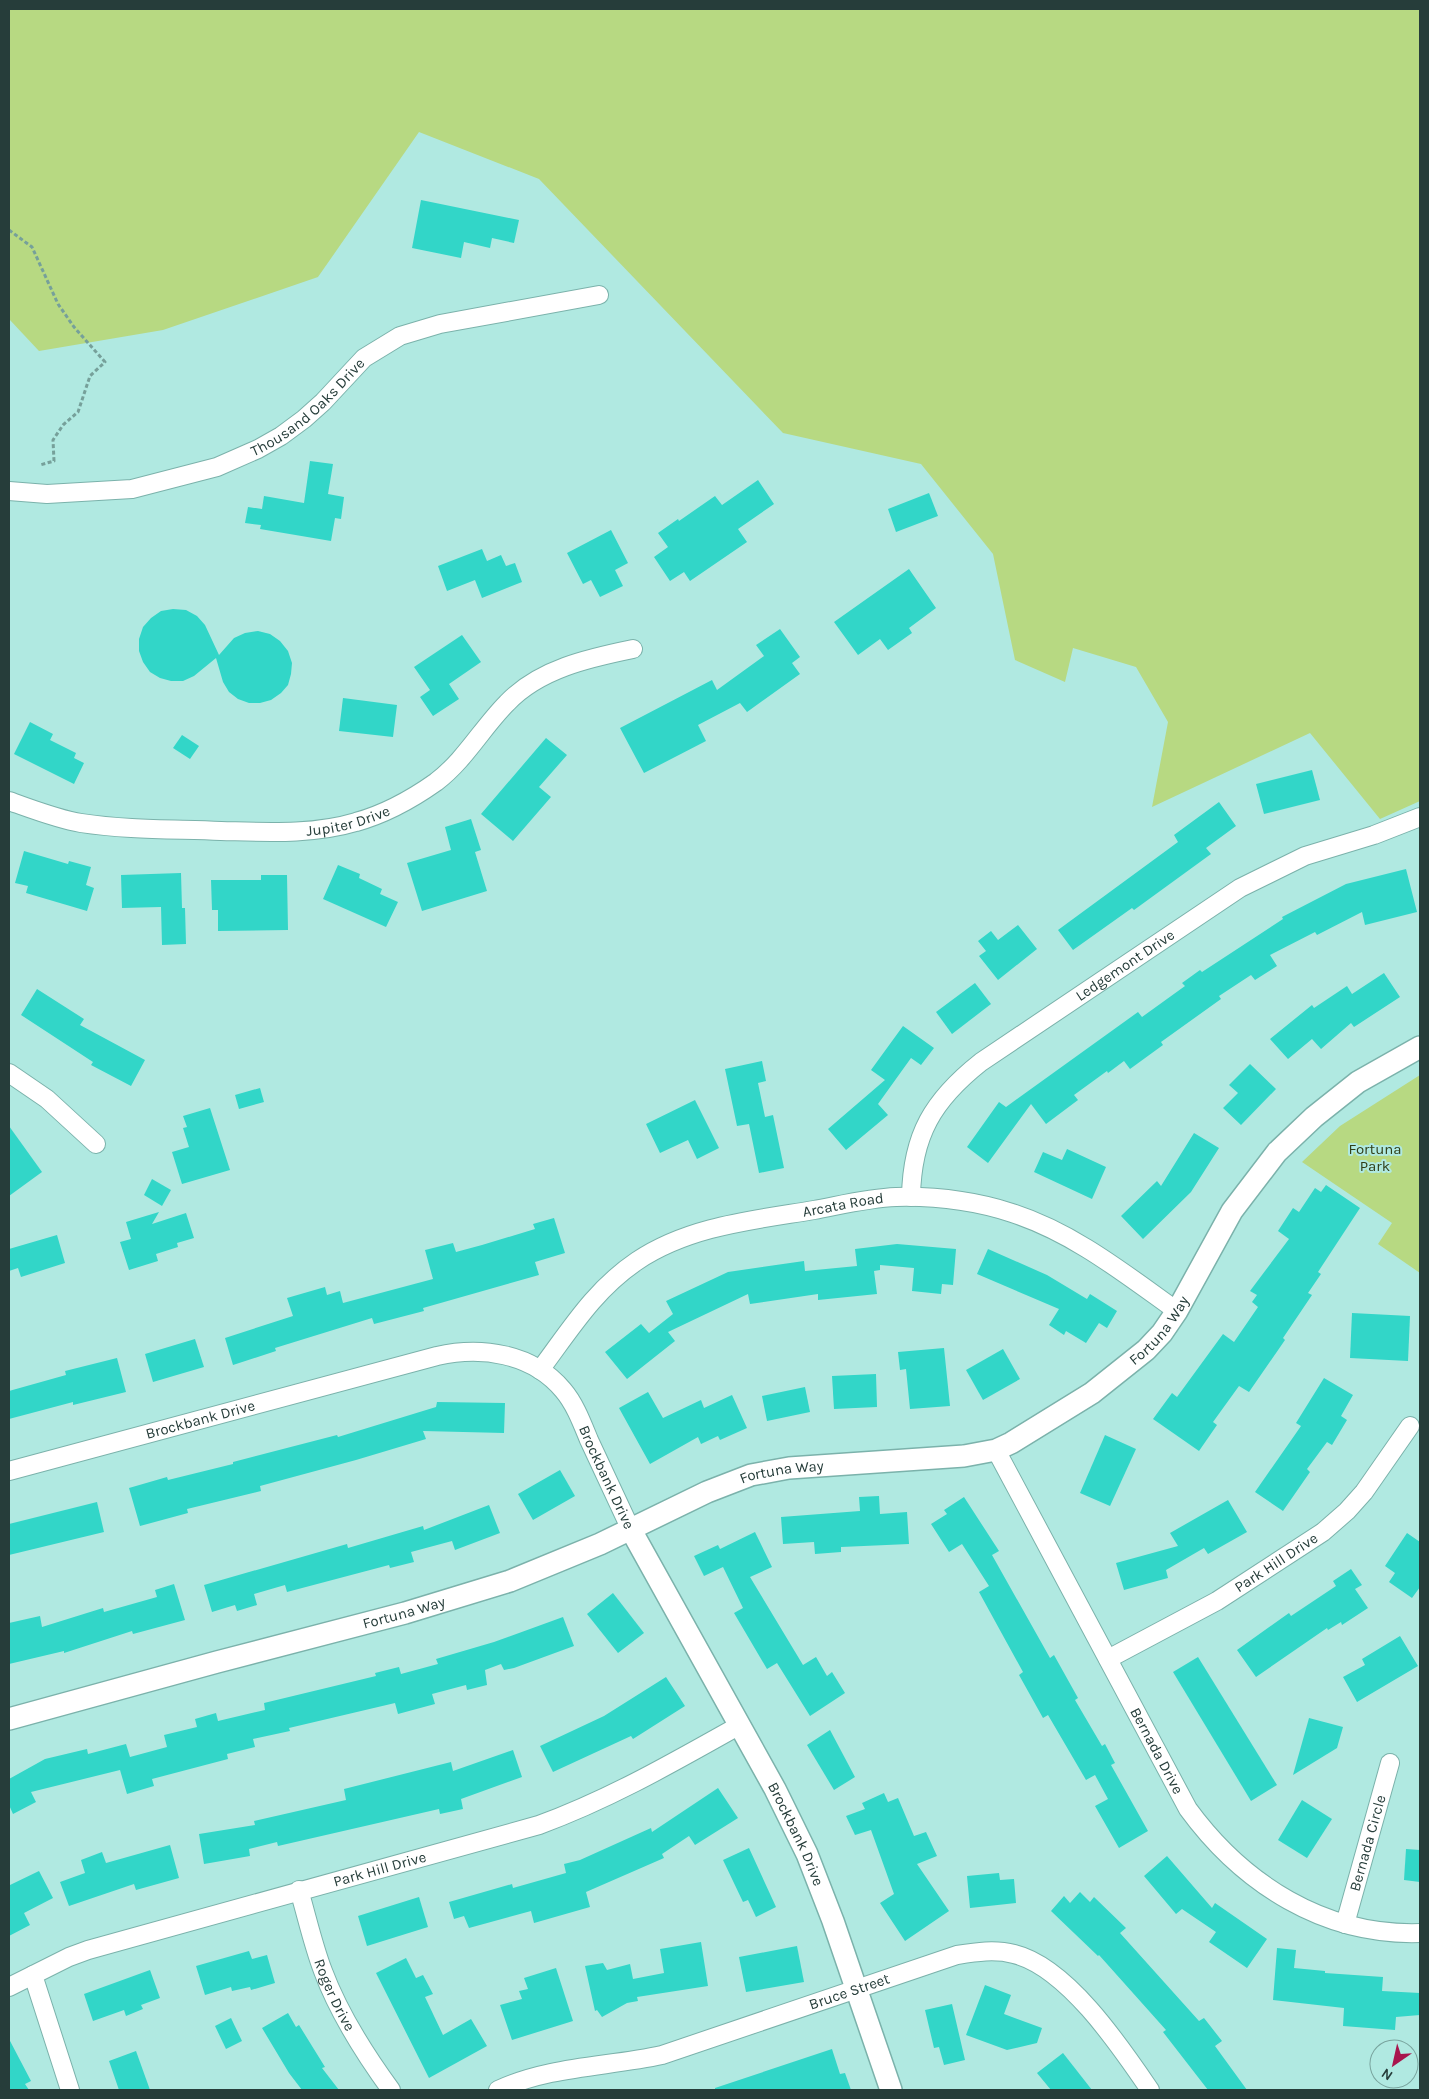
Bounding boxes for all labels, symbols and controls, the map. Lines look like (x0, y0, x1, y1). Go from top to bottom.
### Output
street label: Thousand Oaks Drive (248, 354, 368, 460)
street label: Jupiter Drive (306, 801, 393, 840)
street label: Ledgemont Drive (1072, 926, 1178, 1005)
park label: Fortuna Park (1348, 1140, 1402, 1175)
street label: Arcata Road (801, 1189, 885, 1221)
street label: Fortuna Way (1126, 1293, 1193, 1369)
street label: Brockbank Drive (144, 1396, 257, 1443)
street label: Brockbank Drive (575, 1423, 638, 1532)
street label: Fortuna Way (737, 1457, 824, 1488)
street label: Park Hill Drive (1231, 1529, 1321, 1596)
street label: Fortuna Way (361, 1592, 447, 1633)
street label: Bernada Drive (1126, 1704, 1187, 1797)
street label: Brockbank Drive (764, 1779, 827, 1888)
street label: Bernada Circle (1346, 1793, 1390, 1893)
street label: Park Hill Drive (331, 1848, 428, 1891)
street label: Roger Drive (310, 1956, 359, 2034)
street label: Bruce Street (807, 1969, 892, 2014)
north arrow (1369, 2039, 1419, 2089)
text: N (1378, 2065, 1396, 2084)

